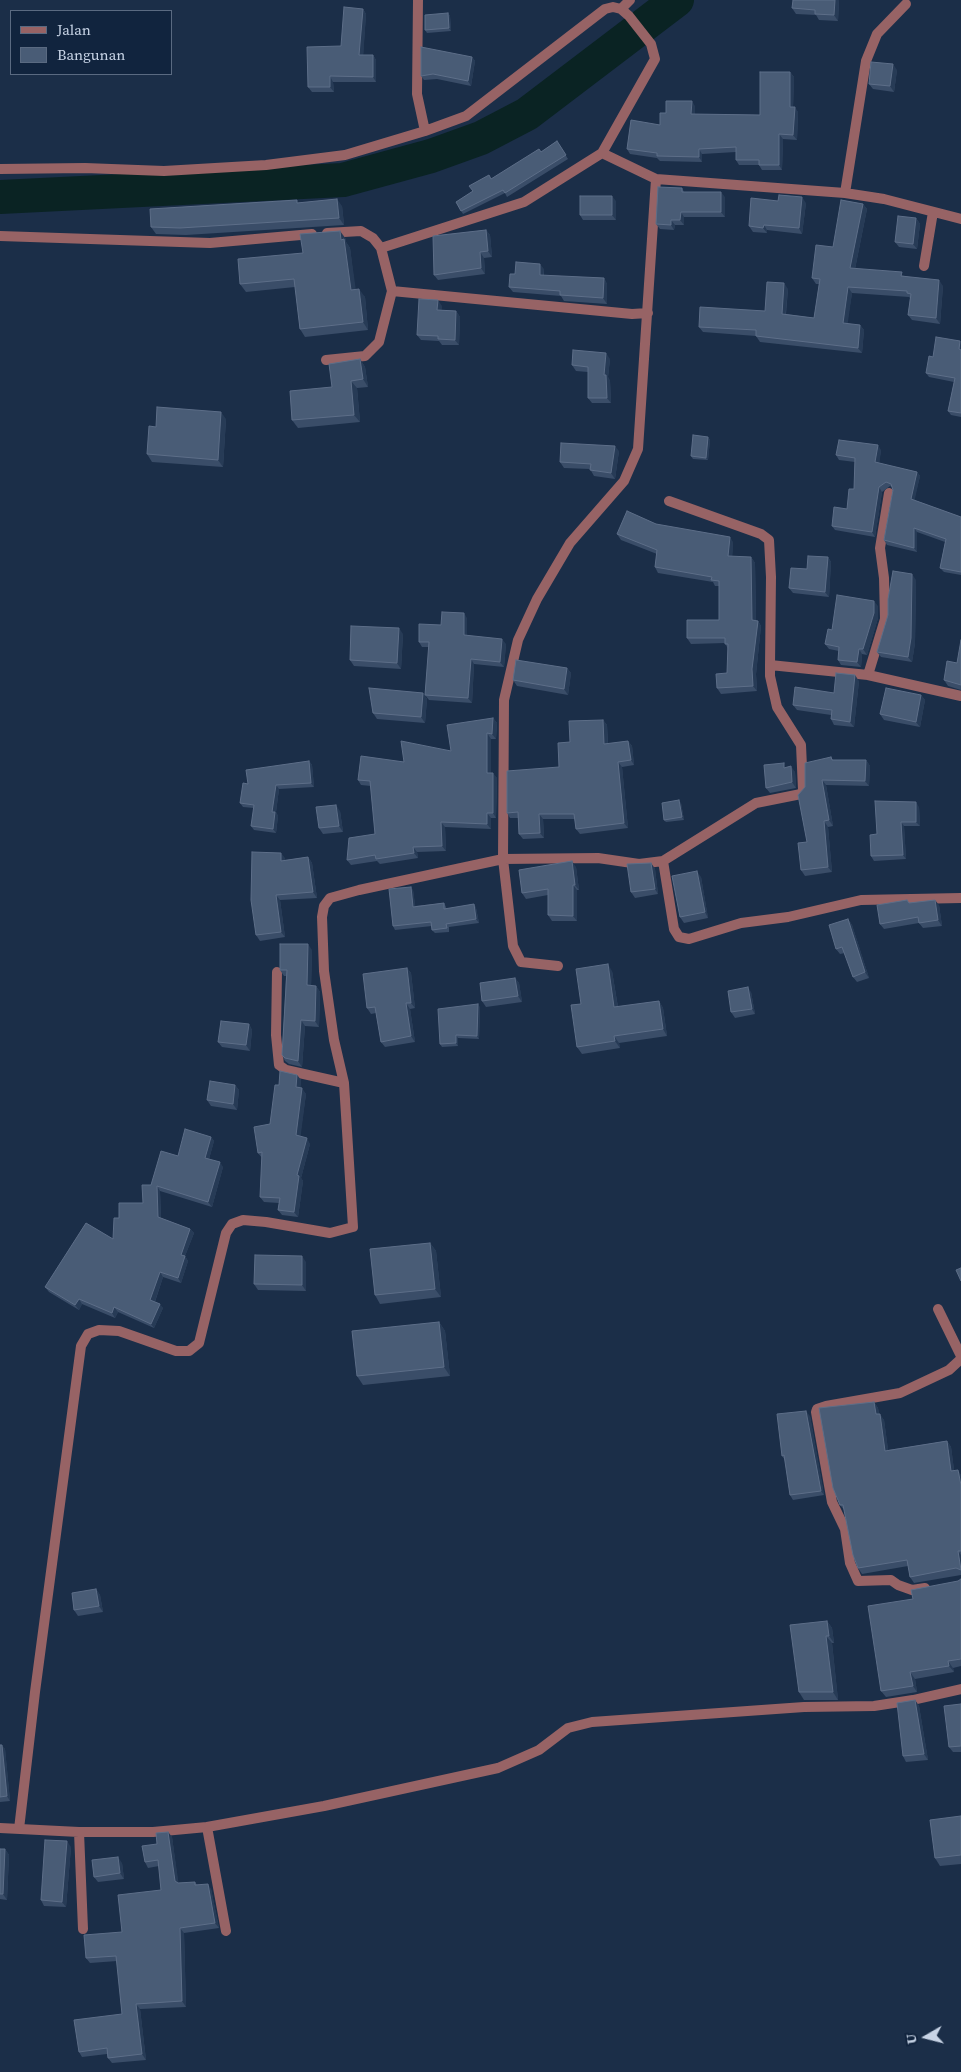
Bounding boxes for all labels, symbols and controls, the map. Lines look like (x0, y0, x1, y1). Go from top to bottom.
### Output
legend (10, 10, 172, 75)
text: Jalan (57, 19, 91, 40)
text: Bangunan (57, 44, 125, 65)
north arrow (901, 2012, 951, 2062)
text: U (901, 2033, 922, 2046)

